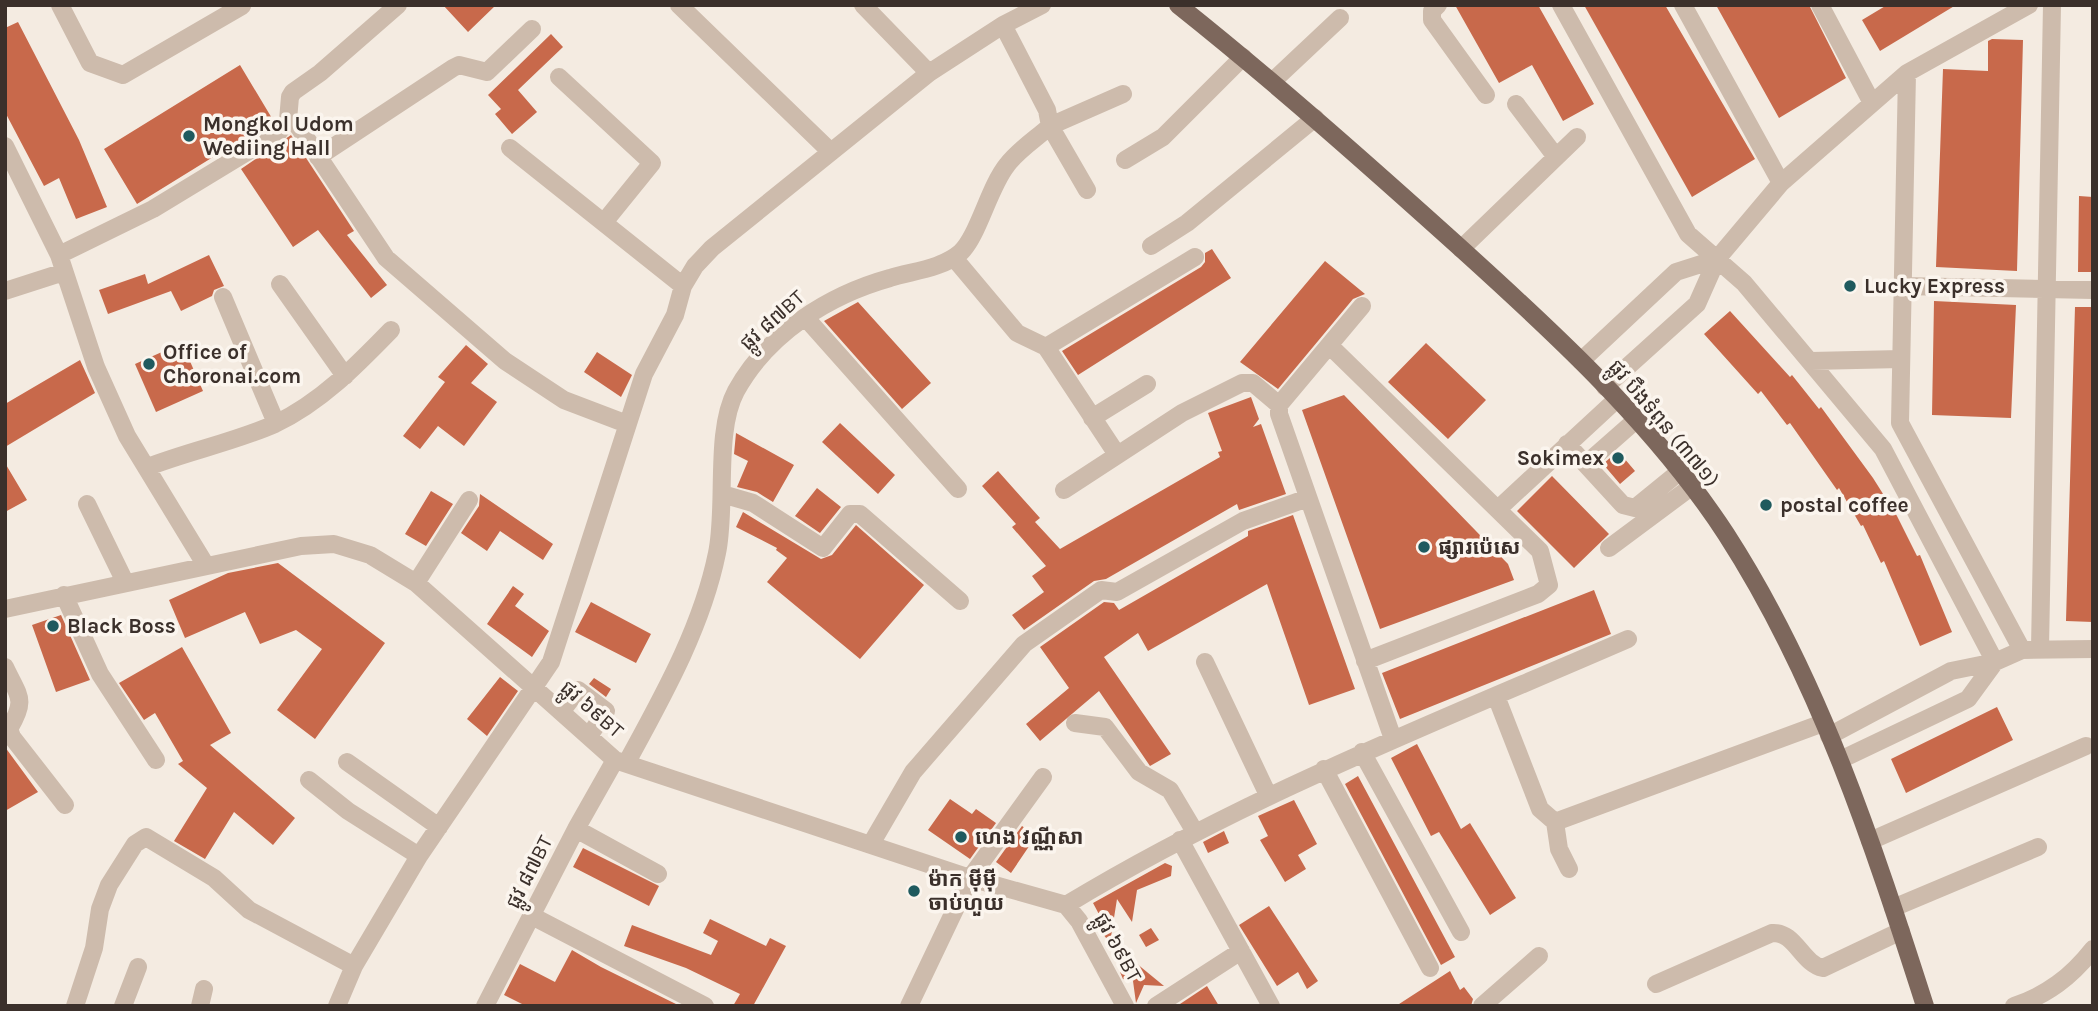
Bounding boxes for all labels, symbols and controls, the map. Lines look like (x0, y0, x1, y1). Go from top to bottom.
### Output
place label: Mongkol Udom Wediing Hall (203, 112, 354, 160)
marker: Mongkol Udom Wediing Hall (181, 128, 197, 144)
place label: Lucky Express (1864, 274, 2005, 298)
marker: Lucky Express (1842, 278, 1858, 294)
street label: ផ្លូវ ៨៧BT (735, 285, 814, 361)
place label: Office of Choronai.com (163, 340, 301, 388)
street label: ផ្លូវ បឹងទំពុន (៣៧១) (1598, 354, 1724, 496)
marker: Office of Choronai.com (141, 356, 157, 372)
place label: Sokimex (1517, 446, 1604, 470)
marker: Sokimex (1610, 450, 1626, 466)
place label: postal coffee (1780, 493, 1909, 517)
marker: postal coffee (1758, 497, 1774, 513)
place label: ផ្សារប៉េសេ (1438, 535, 1520, 560)
marker: ផ្សារប៉េសេ (1416, 539, 1432, 555)
place label: Black Boss (67, 614, 176, 638)
marker: Black Boss (45, 618, 61, 634)
street label: ផ្លូវ ៦៩BT (551, 675, 629, 749)
place label: ហេង វណ្ណីសា (975, 825, 1083, 851)
marker: ហេង វណ្ណីសា (953, 829, 969, 845)
street label: ផ្លូវ ៨៧BT (500, 831, 564, 916)
place label: ម៉ាក ម៉ីម៉ី ចាប់ហួយ (928, 867, 1004, 916)
marker: ម៉ាក ម៉ីម៉ី ចាប់ហួយ (906, 883, 922, 899)
street label: ផ្លូវ ៦៩BT (1083, 908, 1147, 990)

